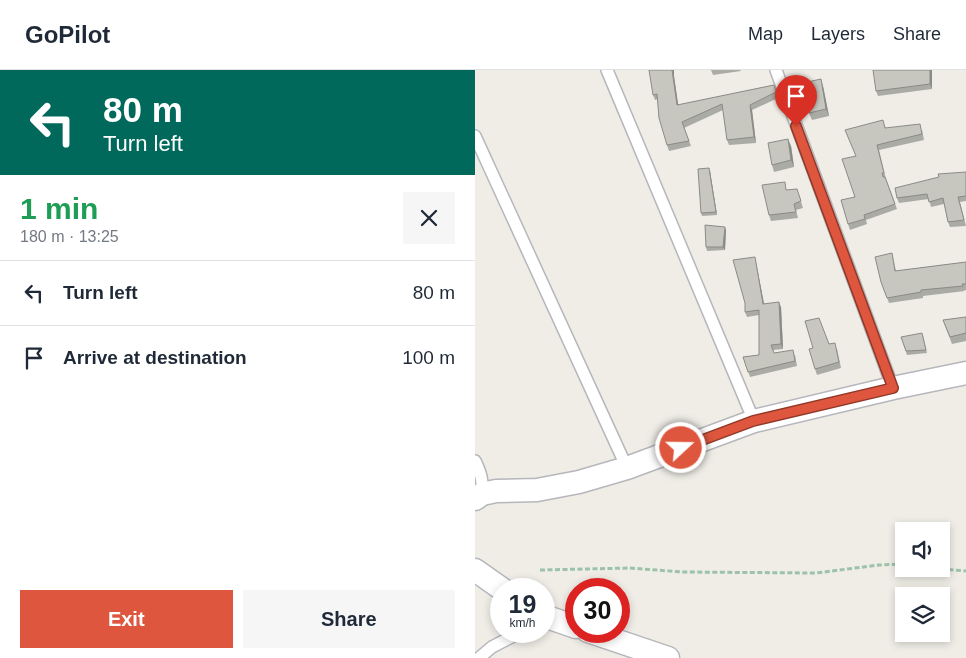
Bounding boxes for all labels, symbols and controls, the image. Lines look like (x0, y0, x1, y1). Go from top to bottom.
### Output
text: GoPilot (25, 21, 110, 48)
text: Map (748, 24, 783, 44)
text: Layers (811, 24, 865, 44)
text: Share (893, 24, 941, 44)
pin (775, 75, 817, 126)
icon: arrive (782, 82, 810, 110)
icon: left (20, 90, 85, 155)
text: 80 m (103, 90, 183, 129)
text: Turn left (103, 131, 183, 156)
text: 1 min (20, 192, 98, 225)
button: close (403, 192, 455, 244)
text: 180 m · 13:25 (20, 228, 119, 245)
icon: left (20, 279, 48, 307)
text: Turn left (63, 282, 138, 303)
text: 80 m (413, 282, 455, 303)
icon: arrive (20, 344, 48, 372)
text: Arrive at destination (63, 347, 247, 368)
text: 100 m (402, 347, 455, 368)
position arrow (654, 421, 706, 473)
map controls (895, 522, 950, 642)
button: sound (895, 522, 950, 577)
speed limit sign: 30 (565, 578, 630, 643)
button: layers (895, 587, 950, 642)
button: Exit (20, 590, 233, 648)
button: Share (243, 590, 455, 648)
text: 19 (509, 590, 536, 618)
text: km/h (509, 616, 536, 630)

